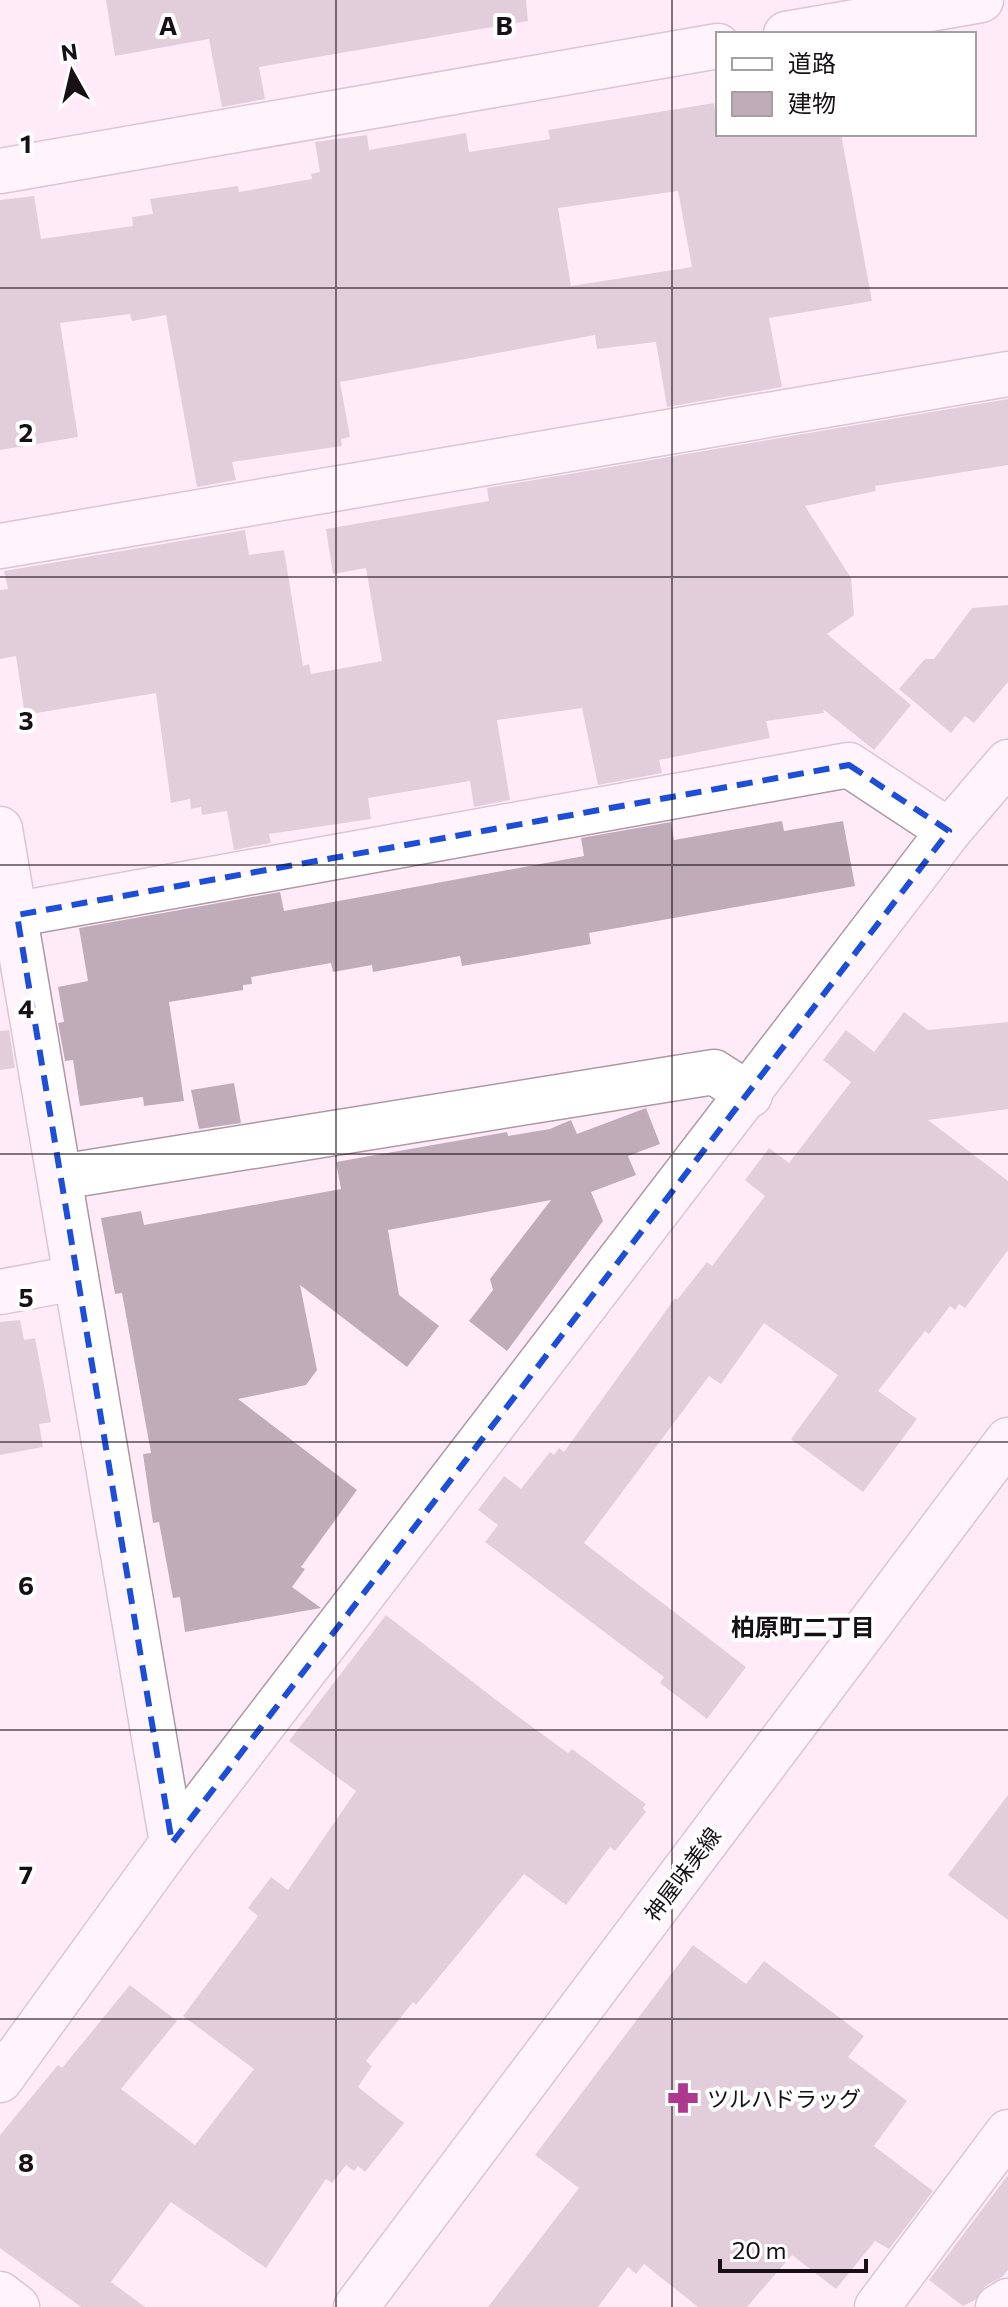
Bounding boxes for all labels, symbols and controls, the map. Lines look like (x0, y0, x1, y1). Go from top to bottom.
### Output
text: A (159, 9, 178, 40)
text: B (495, 9, 513, 40)
north arrow (32, 32, 112, 112)
legend (716, 32, 976, 136)
text: N (59, 37, 79, 66)
text: 道路 (788, 48, 836, 77)
text: 建物 (788, 88, 836, 117)
text: 1 (20, 127, 32, 158)
text: 2 (19, 416, 33, 447)
text: 3 (18, 704, 34, 735)
text: 4 (18, 992, 34, 1023)
text: 5 (18, 1281, 34, 1312)
text: 6 (18, 1569, 34, 1600)
district label: 柏原町二丁目 (731, 1612, 875, 1641)
street label: 神屋味美線 (638, 1822, 726, 1926)
text: 7 (19, 1858, 33, 1889)
pharmacy icon: ツルハドラッグ (666, 2081, 700, 2115)
place label: ツルハドラッグ (707, 2085, 861, 2112)
text: 8 (18, 2146, 34, 2177)
scale bar (720, 2223, 866, 2273)
text: 20 m (732, 2235, 786, 2264)

